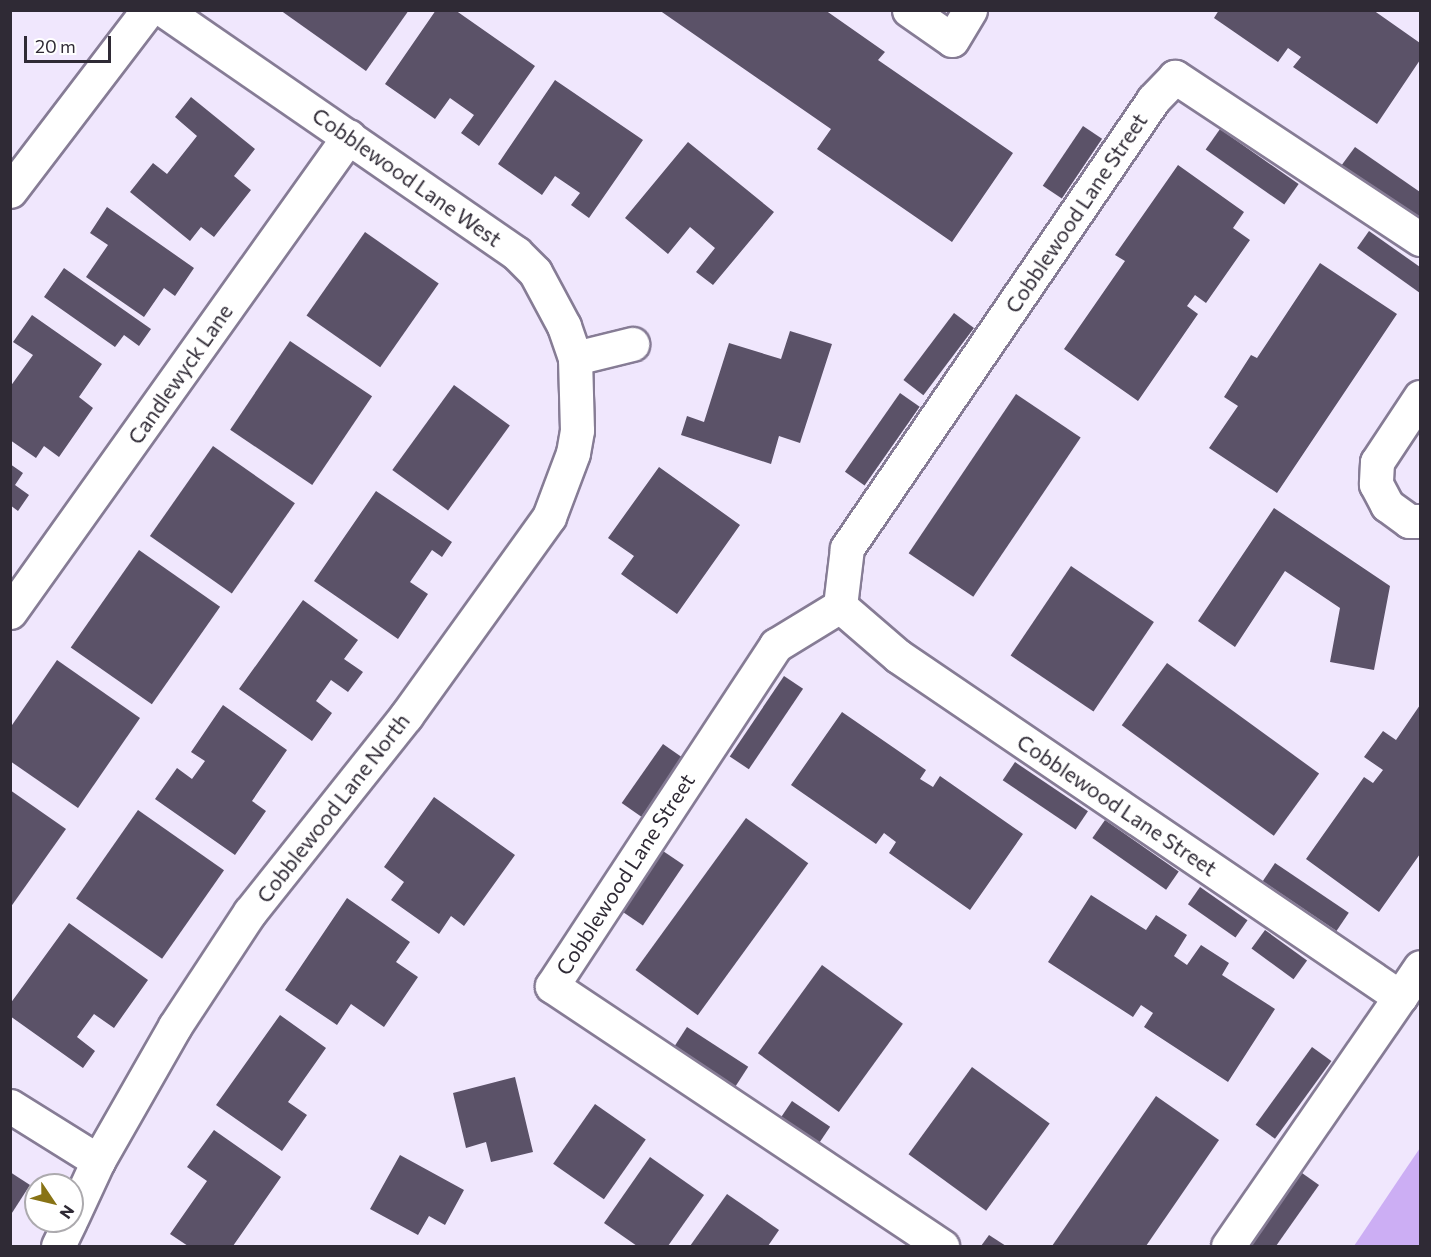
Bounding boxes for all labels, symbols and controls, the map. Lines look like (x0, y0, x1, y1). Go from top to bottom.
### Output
scale bar (27, 24, 114, 62)
text: 20 m (35, 35, 76, 57)
street label: Cobblewood Lane West (308, 102, 506, 252)
street label: Cobblewood Lane Street (1000, 109, 1152, 317)
street label: Candlewyck Lane (122, 299, 238, 449)
street label: Cobblewood Lane North (251, 708, 415, 908)
street label: Cobblewood Lane Street (1013, 729, 1221, 881)
street label: Cobblewood Lane Street (550, 769, 700, 979)
north arrow (24, 1173, 84, 1233)
text: N (56, 1202, 79, 1223)

